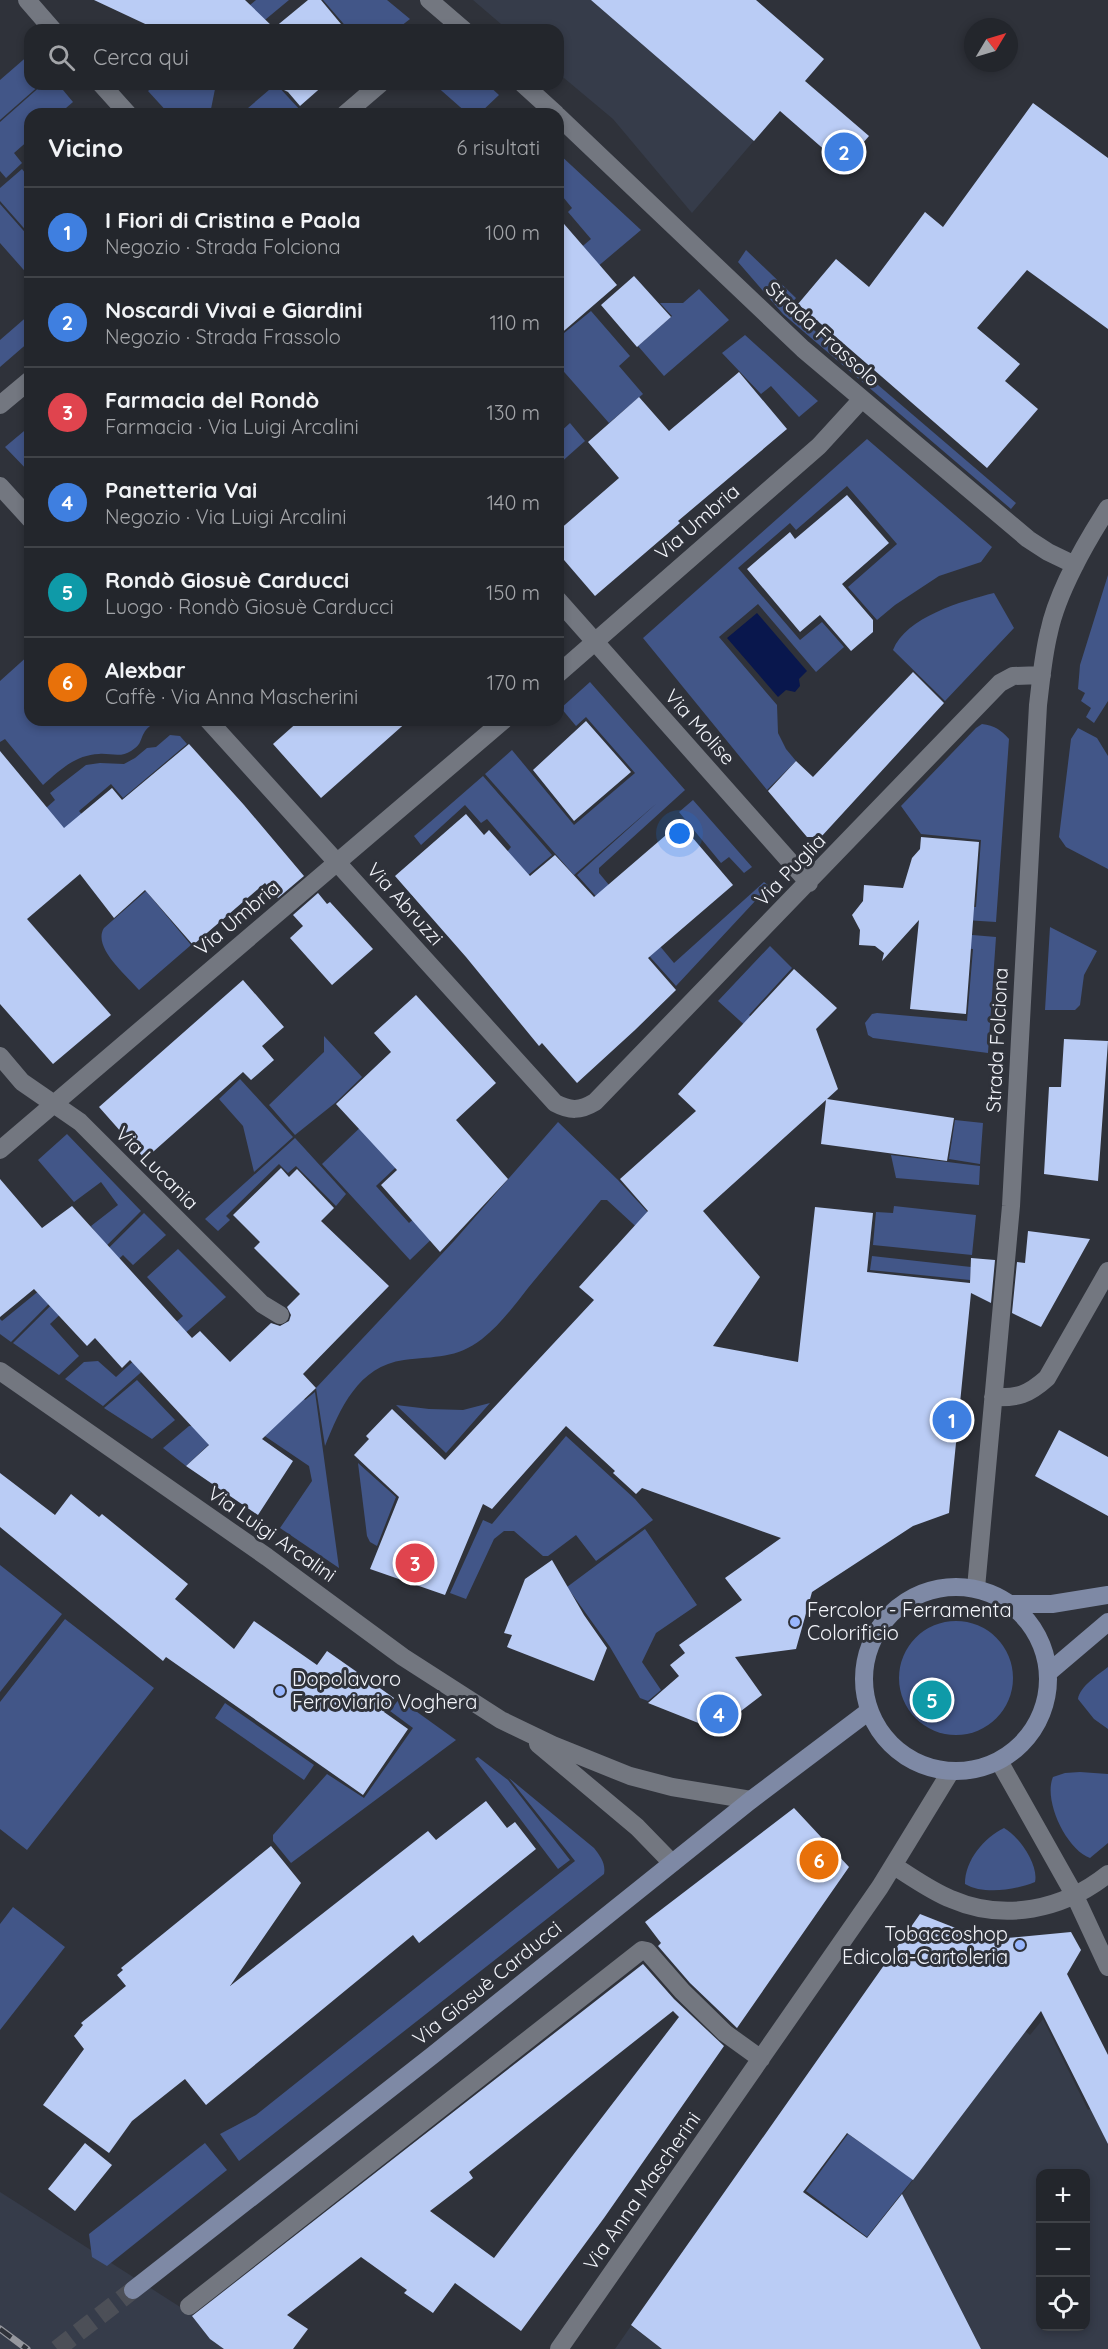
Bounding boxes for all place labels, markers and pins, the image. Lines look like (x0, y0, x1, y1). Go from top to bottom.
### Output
pin: 2 (824, 130, 864, 174)
pin: 1 (932, 1398, 972, 1442)
pin: 3 (396, 1540, 434, 1586)
place label: Fercolor - Ferramenta Colorificio (807, 1597, 1012, 1645)
marker: Fercolor - Ferramenta Colorificio (788, 1615, 802, 1629)
place label: Dopolavoro Ferroviario Voghera (292, 1666, 477, 1714)
pin: 5 (912, 1678, 952, 1722)
marker: Dopolavoro Ferroviario Voghera (273, 1684, 287, 1698)
pin: 4 (700, 1692, 738, 1736)
pin: 6 (800, 1838, 838, 1882)
place label: Tobaccoshop Edicola-Cartoleria (842, 1921, 1008, 1969)
marker: Tobaccoshop Edicola-Cartoleria (1013, 1938, 1027, 1952)

